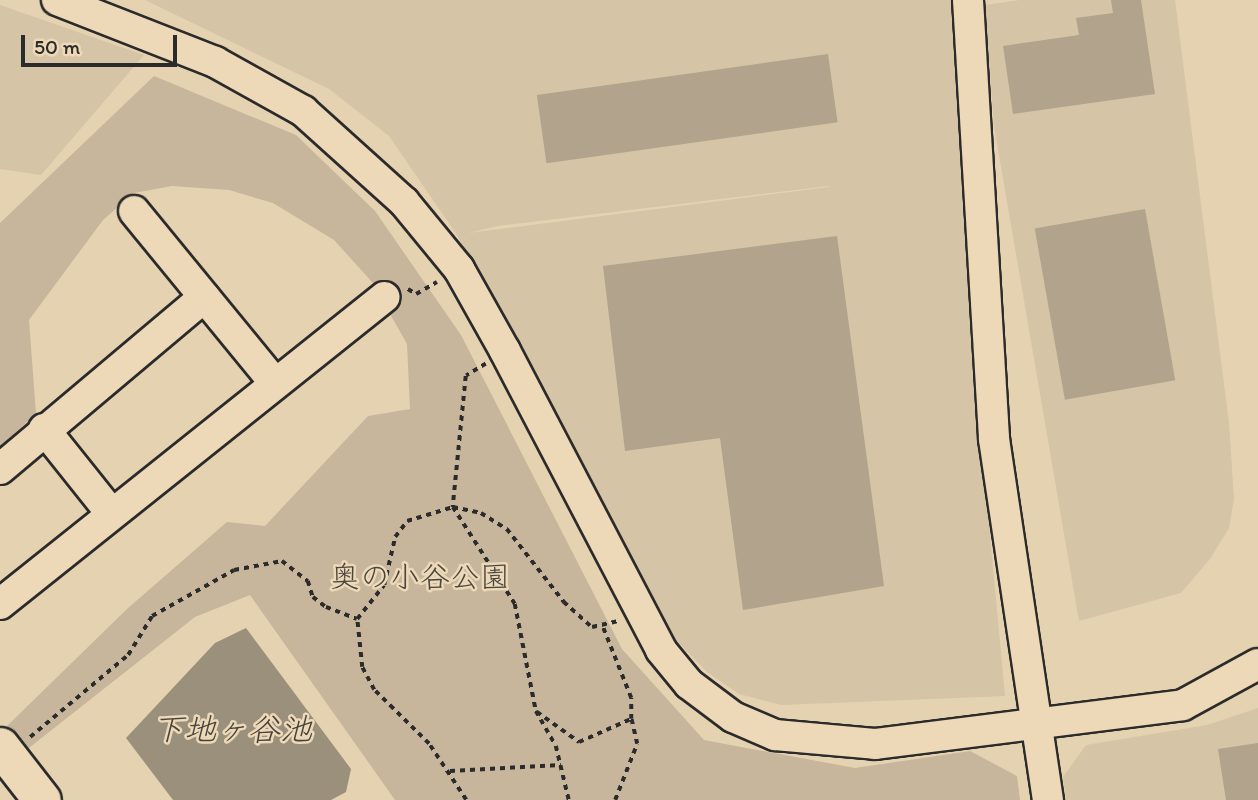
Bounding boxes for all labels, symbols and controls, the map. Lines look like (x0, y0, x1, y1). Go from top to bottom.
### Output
scale bar (24, 21, 180, 65)
text: 50 m (34, 34, 80, 59)
park label: 奥の小谷公園 (330, 559, 510, 595)
water label: 下地ヶ谷池 (152, 710, 312, 748)

